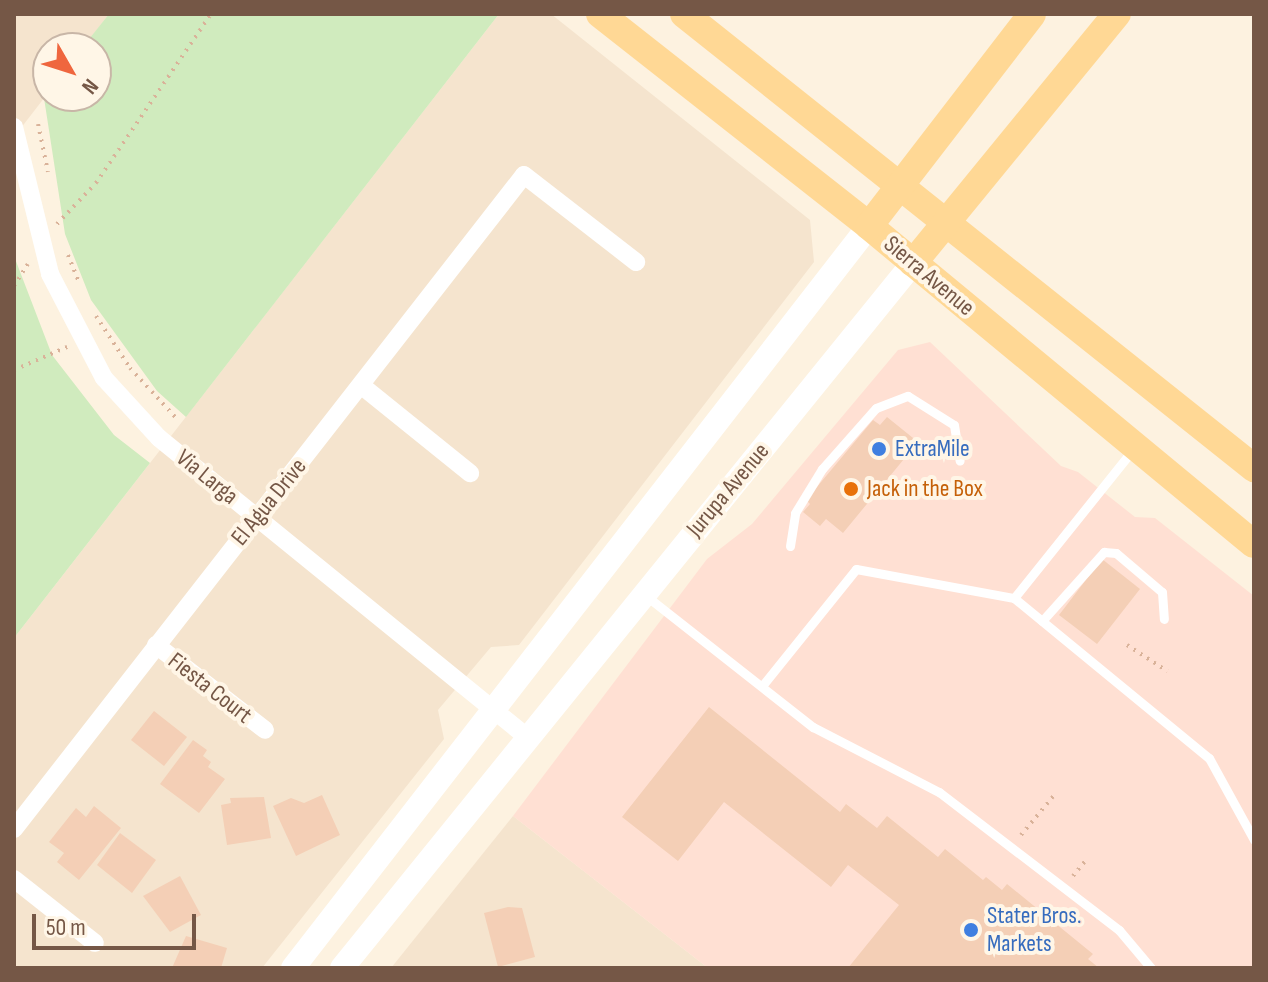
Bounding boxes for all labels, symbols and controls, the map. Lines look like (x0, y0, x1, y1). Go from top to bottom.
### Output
north arrow (32, 32, 112, 112)
text: N (75, 73, 104, 99)
street label: Sierra Avenue (878, 230, 980, 322)
place label: ExtraMile (895, 435, 970, 463)
street label: Jurupa Avenue (680, 437, 776, 543)
marker: ExtraMile (870, 440, 888, 458)
street label: Via Larga (170, 443, 244, 511)
street label: El Agua Drive (225, 453, 313, 551)
place label: Jack in the Box (867, 475, 983, 503)
marker: Jack in the Box (842, 480, 860, 498)
street label: Fiesta Court (162, 646, 258, 730)
scale bar (36, 898, 200, 948)
place label: Stater Bros. Markets (987, 902, 1081, 958)
text: 50 m (46, 913, 86, 942)
marker: Stater Bros. Markets (962, 921, 980, 939)

